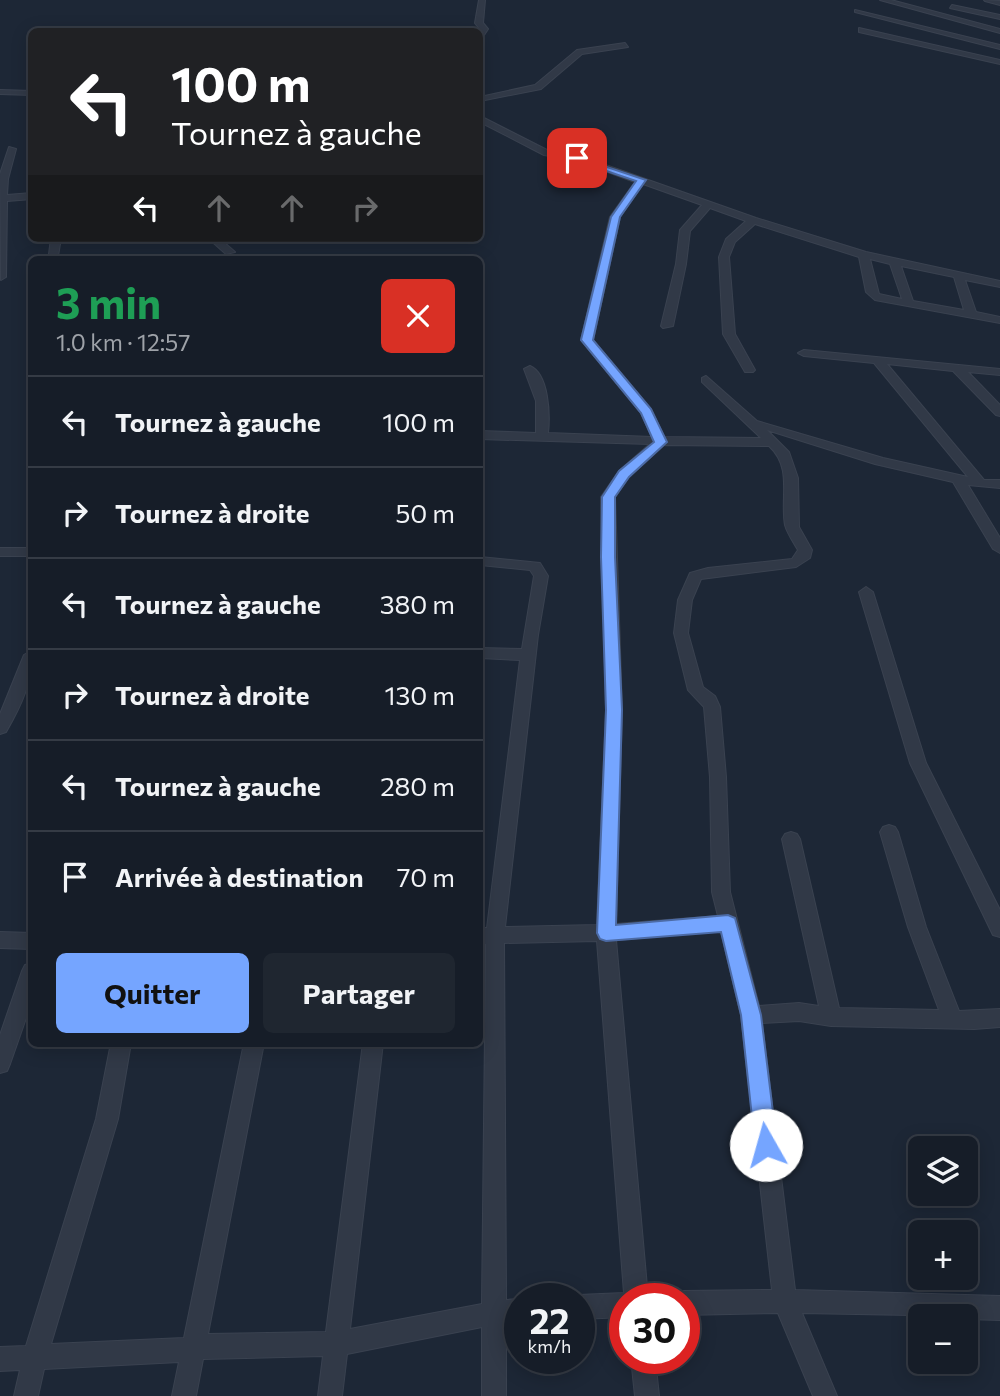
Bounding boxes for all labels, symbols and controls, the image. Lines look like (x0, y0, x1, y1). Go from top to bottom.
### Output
text: 100 m (171, 52, 310, 112)
icon: left (56, 56, 147, 147)
text: Tournez à gauche (171, 112, 422, 152)
pin (547, 128, 607, 188)
icon: arrive (558, 139, 596, 177)
icon: left (127, 189, 165, 227)
icon: ahead (200, 189, 238, 227)
icon: ahead (273, 189, 311, 227)
icon: right (346, 189, 384, 227)
text: 3 min (56, 276, 161, 328)
button: close (381, 279, 455, 353)
text: 1.0 km · 12:57 (56, 328, 190, 356)
icon: left (56, 403, 94, 441)
text: Tournez à gauche (115, 406, 321, 437)
text: 100 m (382, 406, 455, 437)
icon: right (56, 494, 94, 532)
text: Tournez à droite (115, 497, 310, 528)
text: 50 m (395, 497, 455, 528)
icon: left (56, 585, 94, 623)
text: Tournez à gauche (115, 588, 321, 619)
text: 380 m (380, 588, 455, 619)
icon: right (56, 676, 94, 714)
text: Tournez à droite (115, 679, 310, 710)
text: 130 m (384, 679, 455, 710)
icon: left (56, 767, 94, 805)
text: Tournez à gauche (115, 770, 321, 801)
text: 280 m (380, 770, 455, 801)
icon: arrive (56, 858, 94, 896)
text: Arrivée à destination (115, 861, 363, 892)
text: 70 m (397, 861, 455, 892)
button: Quitter (56, 953, 249, 1033)
button: Partager (263, 953, 455, 1033)
position arrow (729, 1108, 803, 1182)
map controls (908, 1136, 978, 1374)
button: layers (908, 1136, 978, 1206)
button: + (908, 1220, 978, 1290)
speed limit sign: 30 (609, 1283, 700, 1374)
text: 22 (530, 1298, 569, 1341)
button: − (908, 1304, 978, 1374)
text: km/h (528, 1335, 571, 1357)

